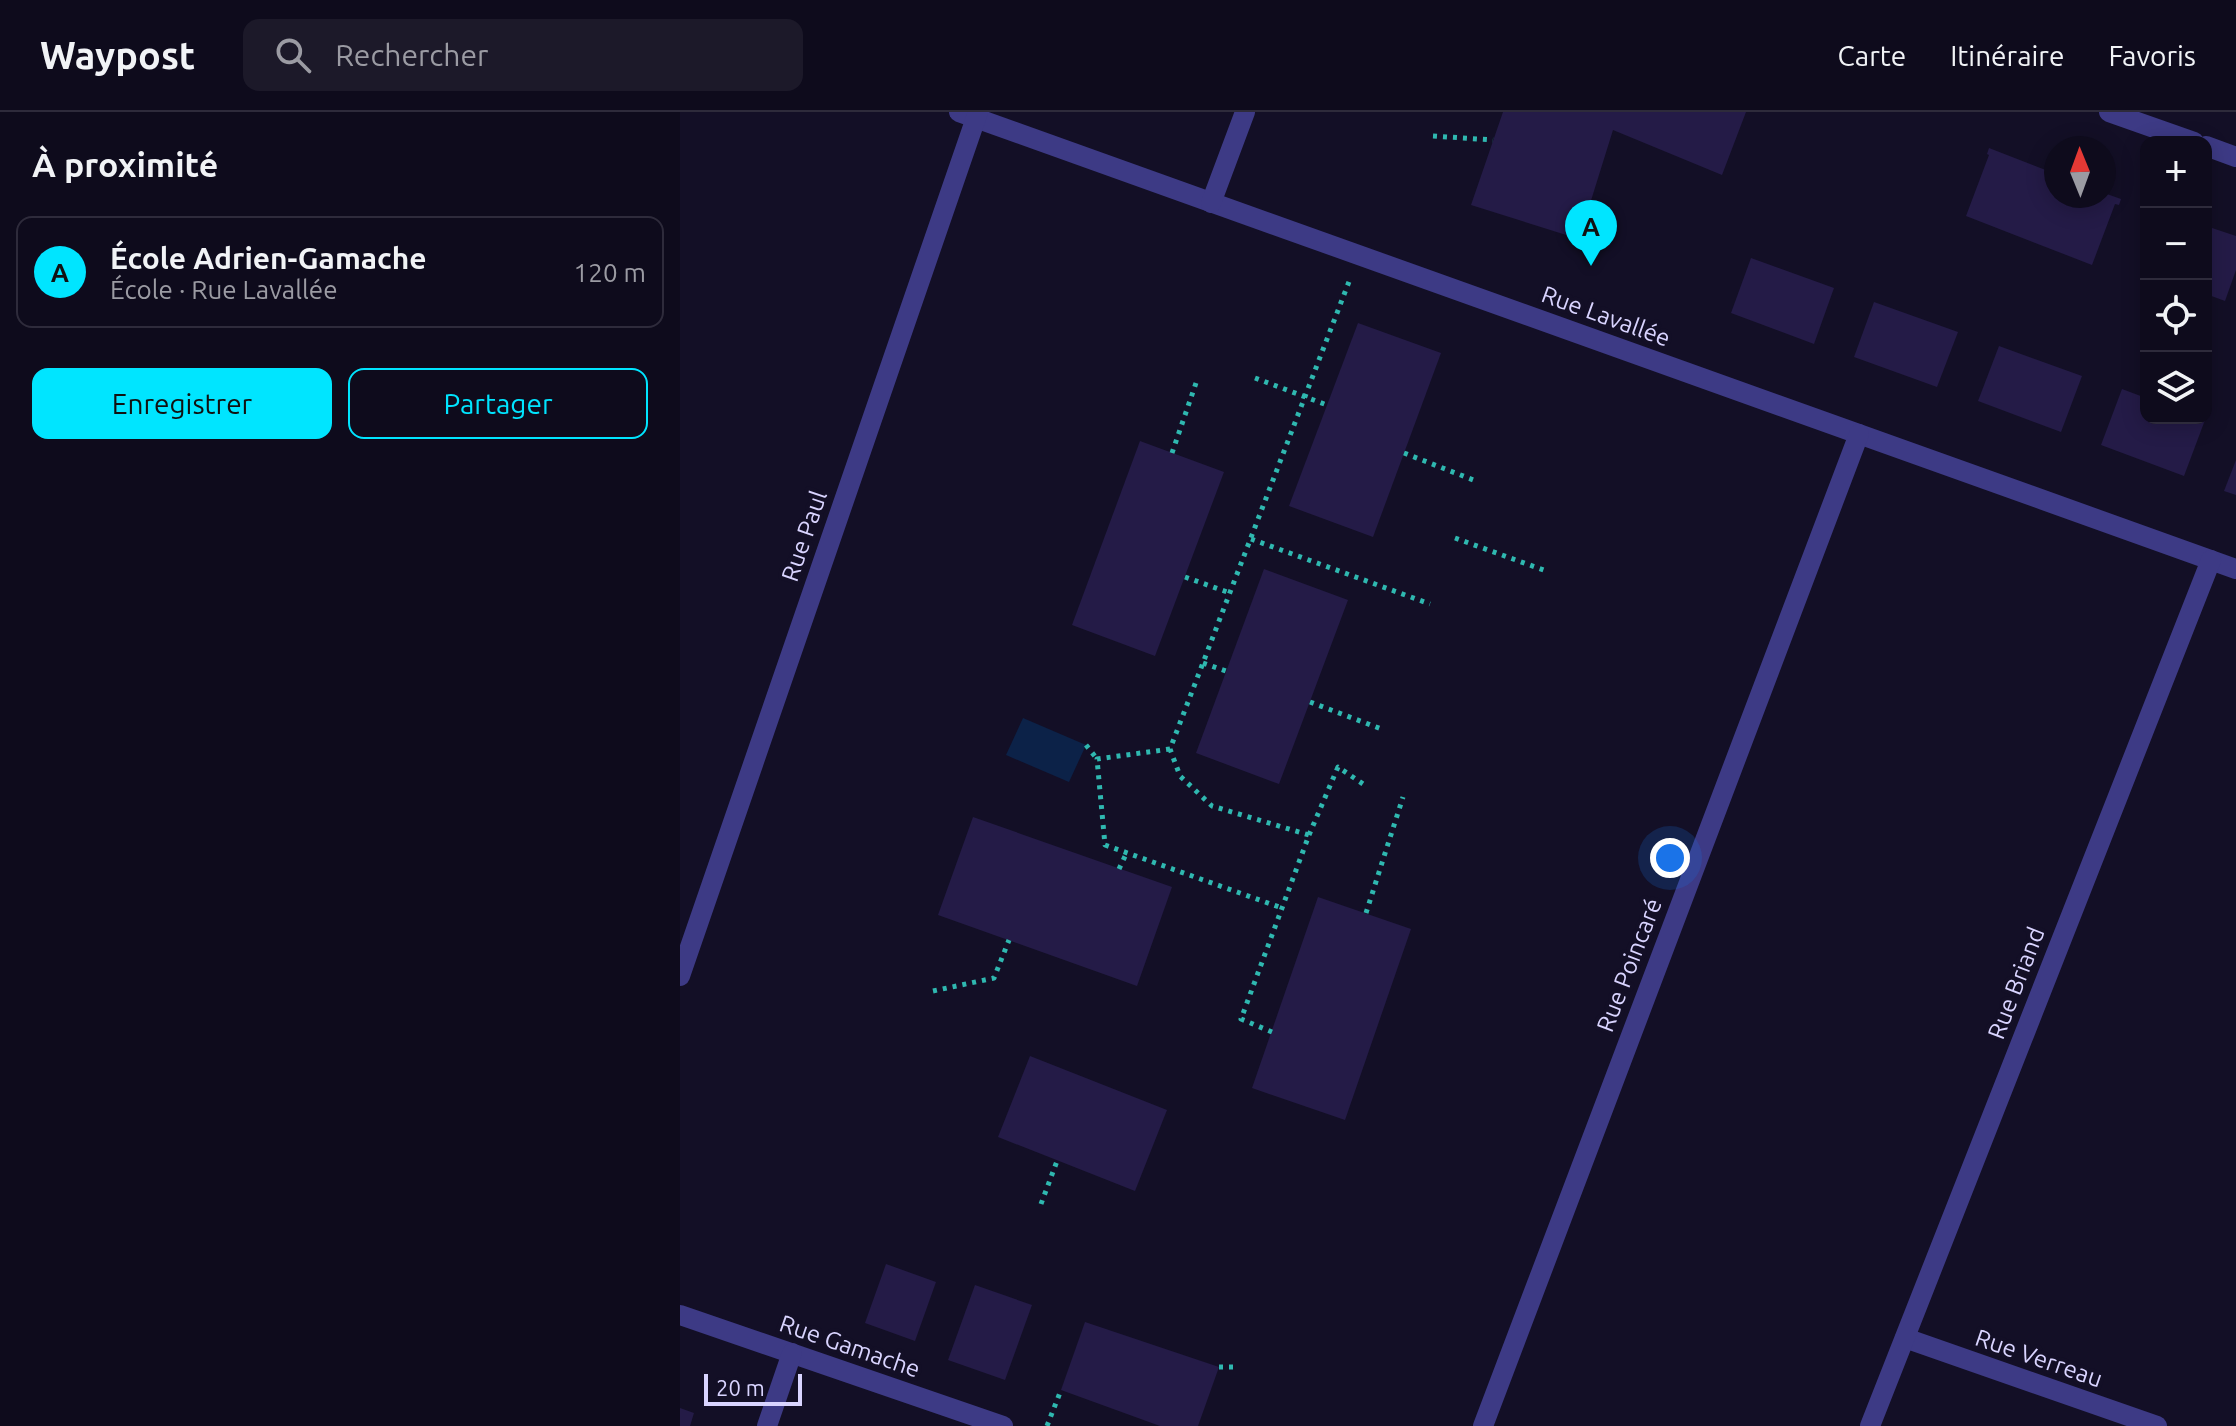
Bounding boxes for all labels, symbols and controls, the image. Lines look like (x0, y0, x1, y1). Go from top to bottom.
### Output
search box (243, 19, 803, 91)
icon: search (271, 33, 315, 77)
text: Waypost (40, 34, 195, 76)
text: Rechercher (335, 38, 488, 72)
text: Carte (1838, 40, 1906, 71)
text: Itinéraire (1950, 40, 2064, 71)
text: Favoris (2108, 40, 2196, 71)
north arrow (2044, 136, 2116, 208)
map controls (2140, 136, 2212, 424)
button: + (2140, 136, 2212, 208)
text: À proximité (32, 145, 218, 183)
pin: A (1565, 200, 1617, 266)
button: − (2140, 208, 2212, 280)
text: École Adrien-Gamache (110, 241, 427, 275)
text: A (51, 258, 69, 287)
text: 120 m (574, 258, 646, 287)
text: École · Rue Lavallée (110, 275, 338, 304)
street label: Rue Lavallée (1538, 280, 1674, 352)
button: locate (2140, 280, 2212, 352)
button: layers (2140, 352, 2212, 424)
button: Enregistrer (32, 368, 332, 439)
button: Partager (348, 368, 648, 439)
street label: Rue Paul (776, 487, 832, 585)
your location (1650, 838, 1690, 878)
street label: Rue Poincaré (1591, 894, 1667, 1036)
street label: Rue Briand (1982, 923, 2050, 1043)
street label: Rue Gamache (776, 1309, 924, 1383)
street label: Rue Verreau (1972, 1324, 2106, 1392)
scale bar (704, 1370, 802, 1406)
text: 20 m (716, 1375, 765, 1400)

